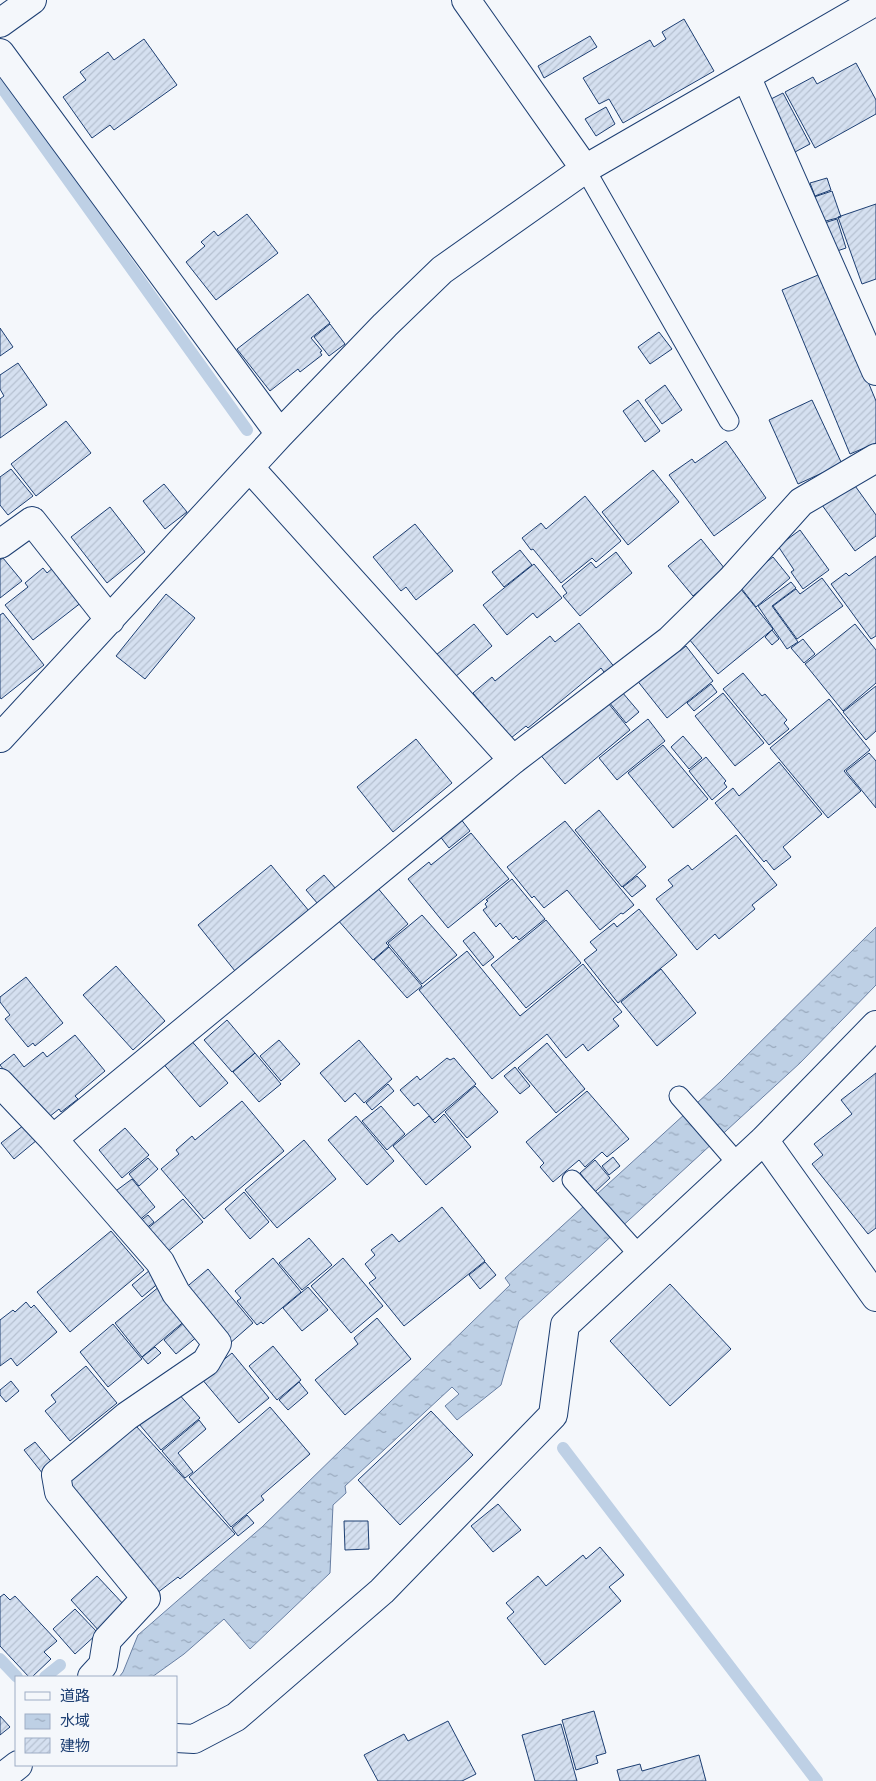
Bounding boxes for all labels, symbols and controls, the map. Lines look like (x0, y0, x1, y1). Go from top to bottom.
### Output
legend (15, 1676, 178, 1766)
text: 道路 (60, 1687, 90, 1705)
text: 水域 (60, 1712, 90, 1730)
text: 建物 (60, 1737, 90, 1755)

